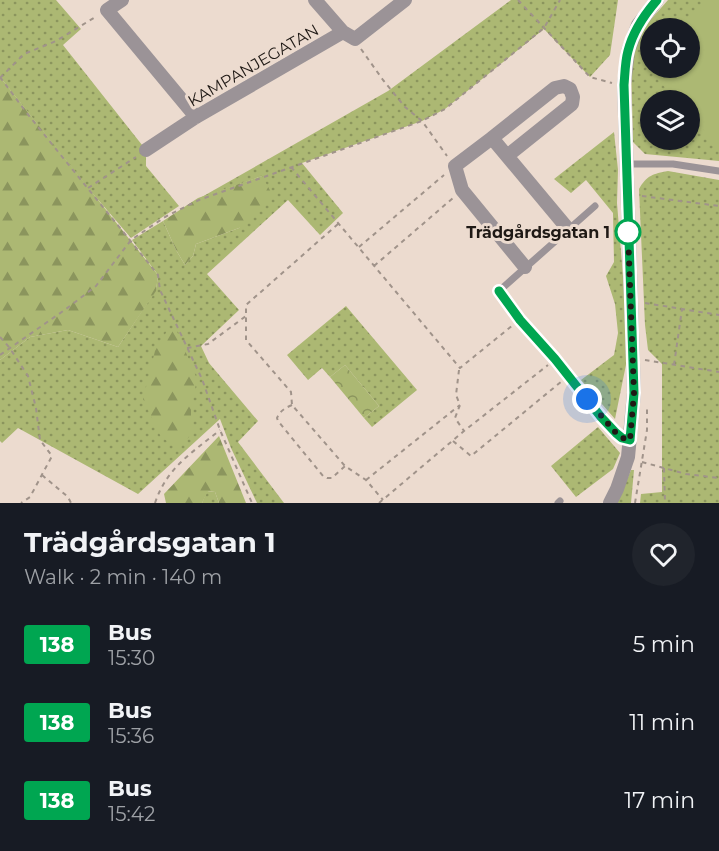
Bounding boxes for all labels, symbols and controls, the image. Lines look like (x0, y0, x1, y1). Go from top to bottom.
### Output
map controls (640, 18, 700, 150)
button: locate (640, 18, 700, 78)
street label: KAMPANJEGATAN (184, 20, 322, 111)
button: layers (640, 90, 700, 150)
marker: Trädgårdsgatan 1 (615, 219, 641, 245)
place label: Trädgårdsgatan 1 (466, 223, 610, 242)
your location (572, 384, 602, 414)
button: heart (632, 523, 695, 586)
text: Trädgårdsgatan 1 (24, 525, 276, 559)
text: Walk · 2 min · 140 m (24, 565, 222, 589)
text: Bus (108, 619, 152, 646)
text: 5 min (633, 631, 695, 658)
text: 138 (40, 632, 74, 657)
text: 15:30 (108, 646, 155, 670)
text: Bus (108, 697, 152, 724)
text: 11 min (629, 709, 695, 736)
text: 138 (40, 710, 74, 735)
text: 15:36 (108, 724, 154, 748)
text: Bus (108, 775, 152, 802)
text: 17 min (624, 787, 695, 814)
text: 138 (40, 788, 74, 813)
text: 15:42 (108, 802, 155, 826)

